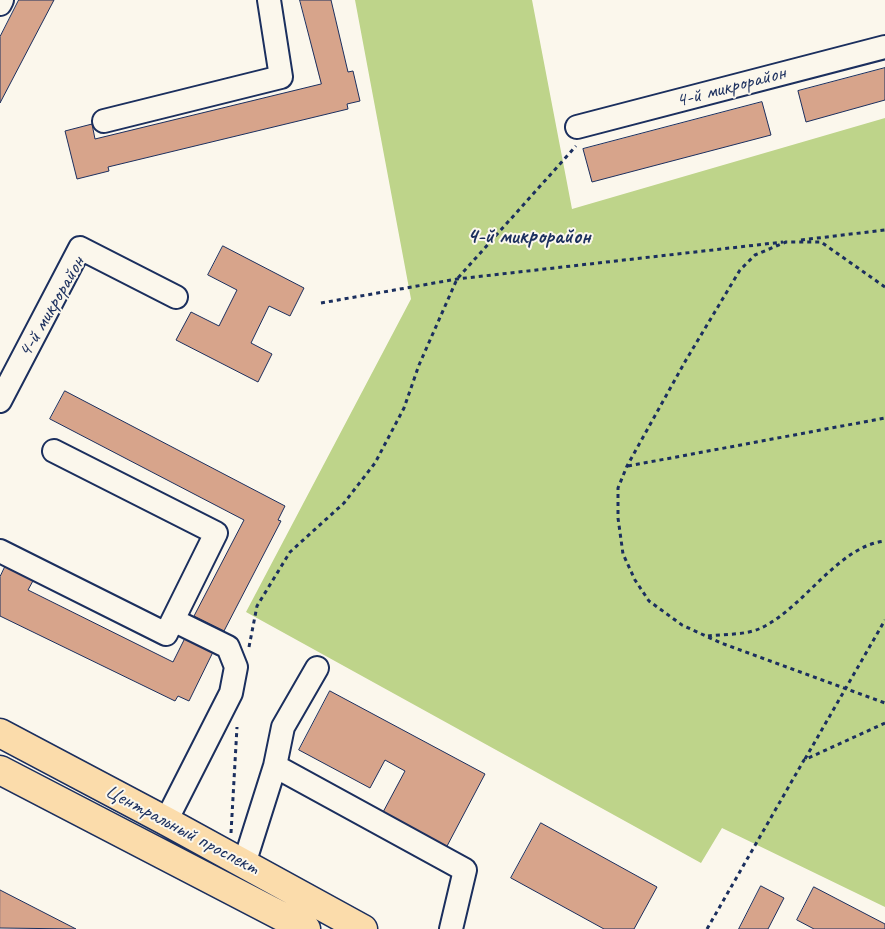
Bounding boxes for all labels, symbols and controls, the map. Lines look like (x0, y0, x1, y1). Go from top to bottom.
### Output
street label: 4-й микрорайон (673, 60, 789, 114)
district label: 4-й микрорайон (467, 224, 591, 250)
street label: 4-й микрорайон (13, 252, 91, 362)
street label: Центральный проспект (101, 779, 263, 881)

